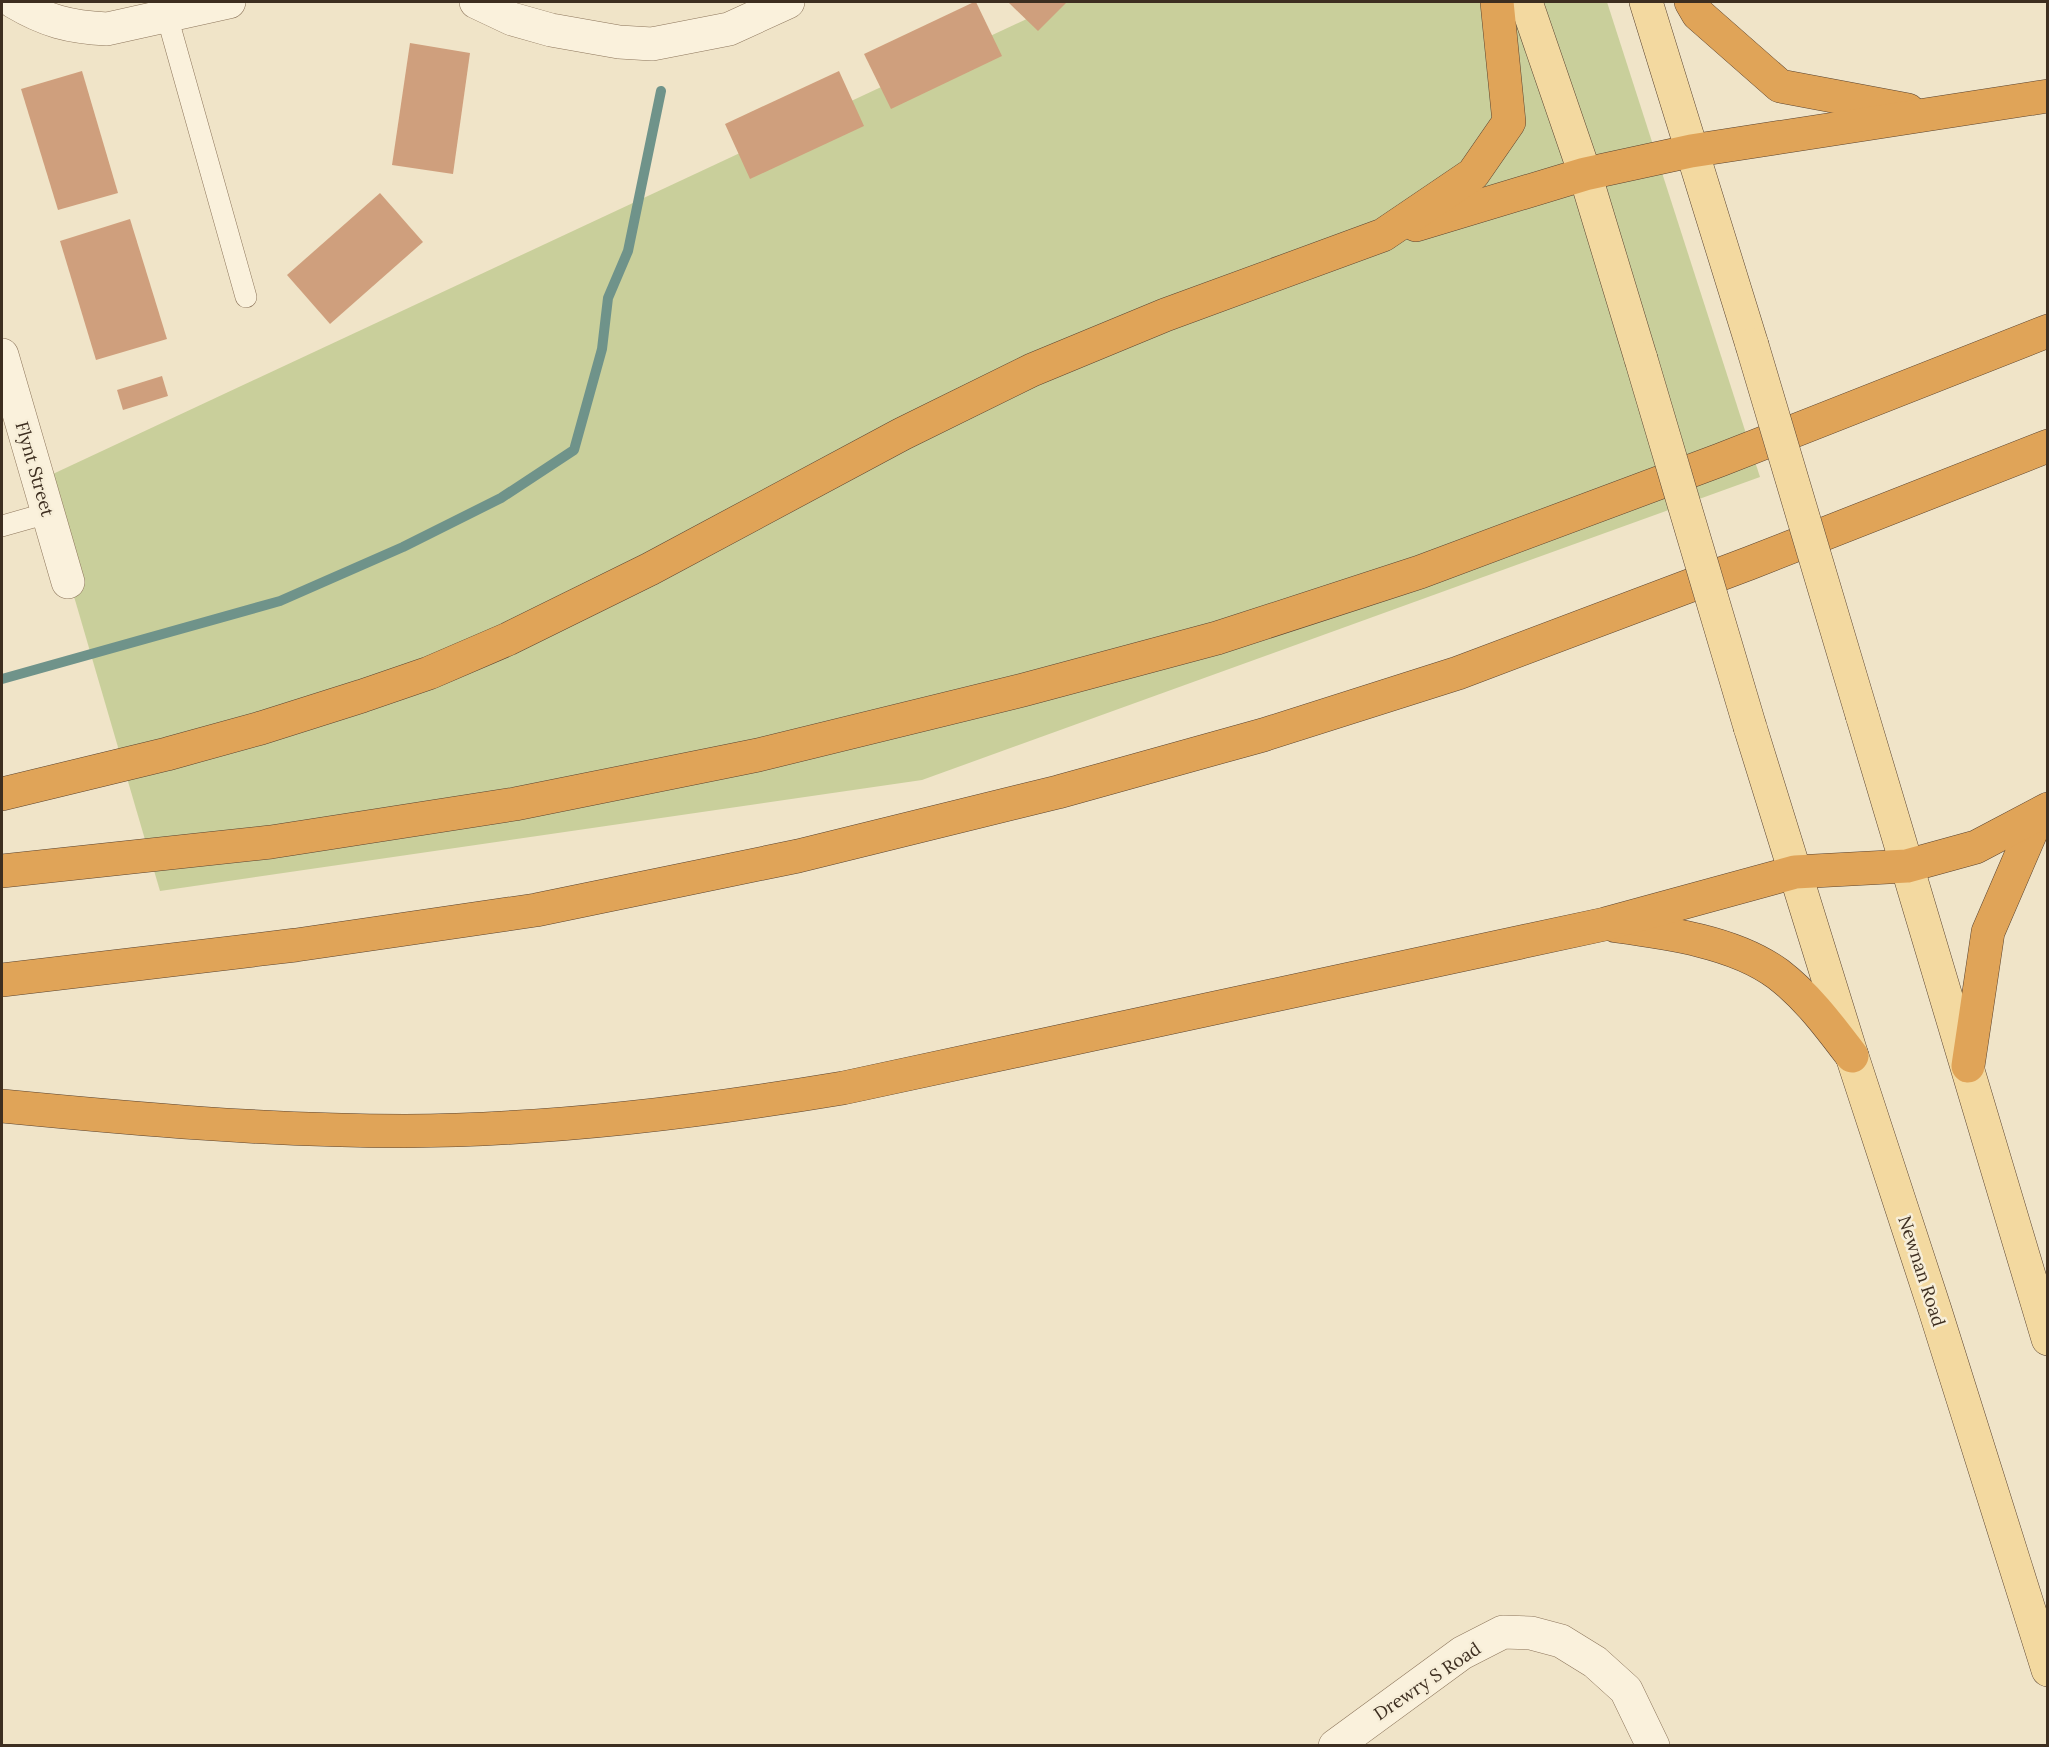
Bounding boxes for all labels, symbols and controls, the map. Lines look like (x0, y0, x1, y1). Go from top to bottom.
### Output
street label: Flynt Street (10, 419, 60, 519)
street label: Newnan Road (1893, 1213, 1951, 1330)
street label: Drewry S Road (1369, 1637, 1485, 1725)

